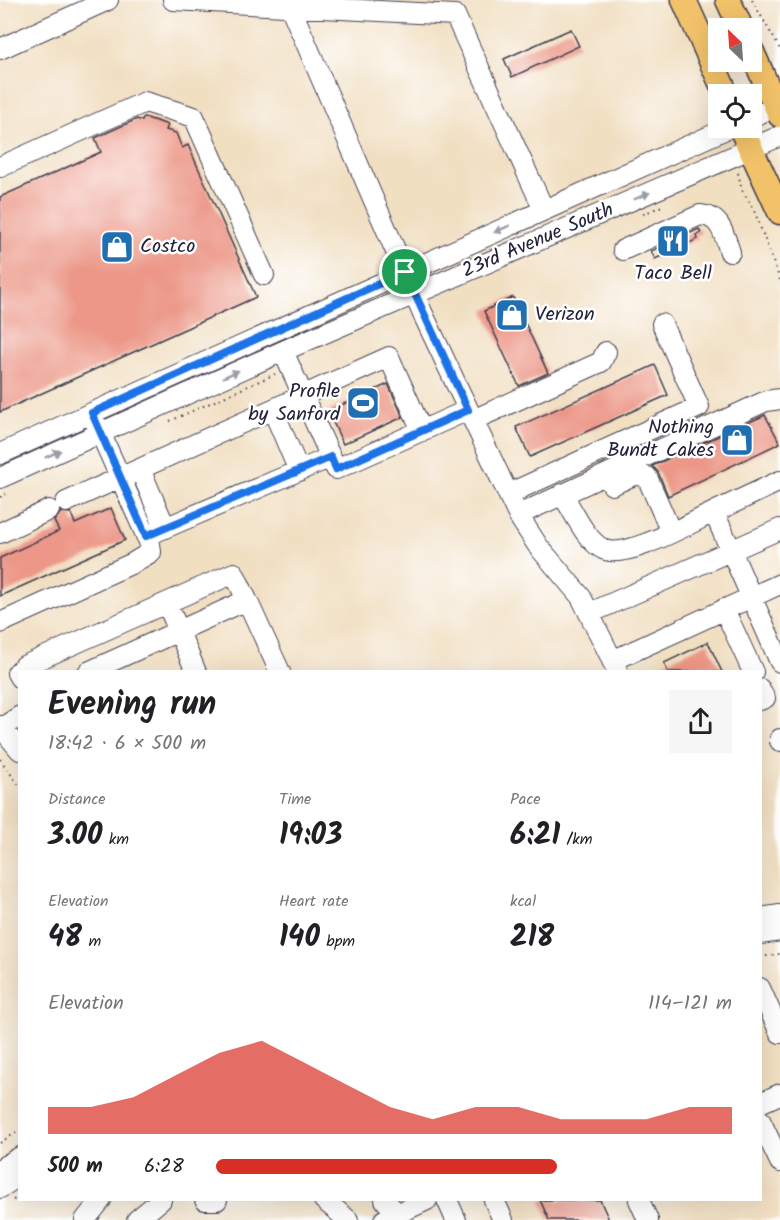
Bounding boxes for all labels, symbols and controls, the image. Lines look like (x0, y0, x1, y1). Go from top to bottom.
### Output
north arrow (708, 18, 762, 72)
map controls (708, 18, 762, 138)
button: locate (708, 84, 762, 138)
one-way arrow (633, 191, 651, 201)
street label: 23rd Avenue South (457, 195, 619, 287)
restaurant icon: Taco Bell (655, 223, 691, 259)
one-way arrow (493, 224, 511, 234)
shop icon: Costco (99, 229, 135, 265)
place label: Costco (140, 231, 195, 263)
pin (379, 246, 430, 297)
icon: arrive (388, 255, 421, 288)
place label: Taco Bell (634, 258, 712, 290)
shop icon: Verizon (494, 297, 530, 333)
place label: Verizon (535, 299, 595, 331)
one-way arrow (223, 370, 240, 379)
place label: Profile by Sanford (248, 376, 341, 431)
sports icon: Profile by Sanford (345, 385, 381, 421)
place label: Nothing Bundt Cakes (607, 412, 714, 467)
shop icon: Nothing Bundt Cakes (719, 422, 755, 458)
one-way arrow (45, 450, 62, 459)
text: Evening run (48, 679, 216, 732)
button: share (669, 690, 732, 753)
text: 18:42 · 6 × 500 m (48, 728, 206, 760)
text: Distance (48, 787, 106, 812)
text: Time (279, 787, 311, 812)
text: Pace (510, 787, 541, 812)
text: 3.00 (48, 812, 102, 860)
text: 19:03 (279, 812, 342, 860)
text: 6:21 (510, 812, 560, 860)
text: km (102, 827, 129, 852)
text: /km (560, 827, 593, 852)
text: Elevation (48, 889, 109, 914)
text: Heart rate (279, 889, 349, 914)
text: kcal (510, 889, 536, 914)
text: 48 (48, 914, 82, 962)
text: 140 (279, 914, 320, 962)
text: 218 (510, 914, 554, 962)
text: m (82, 929, 101, 954)
text: bpm (320, 929, 355, 954)
text: Elevation (48, 988, 124, 1020)
text: 114–121 m (648, 988, 732, 1020)
text: 500 m (48, 1151, 103, 1183)
text: 6:28 (144, 1151, 184, 1183)

